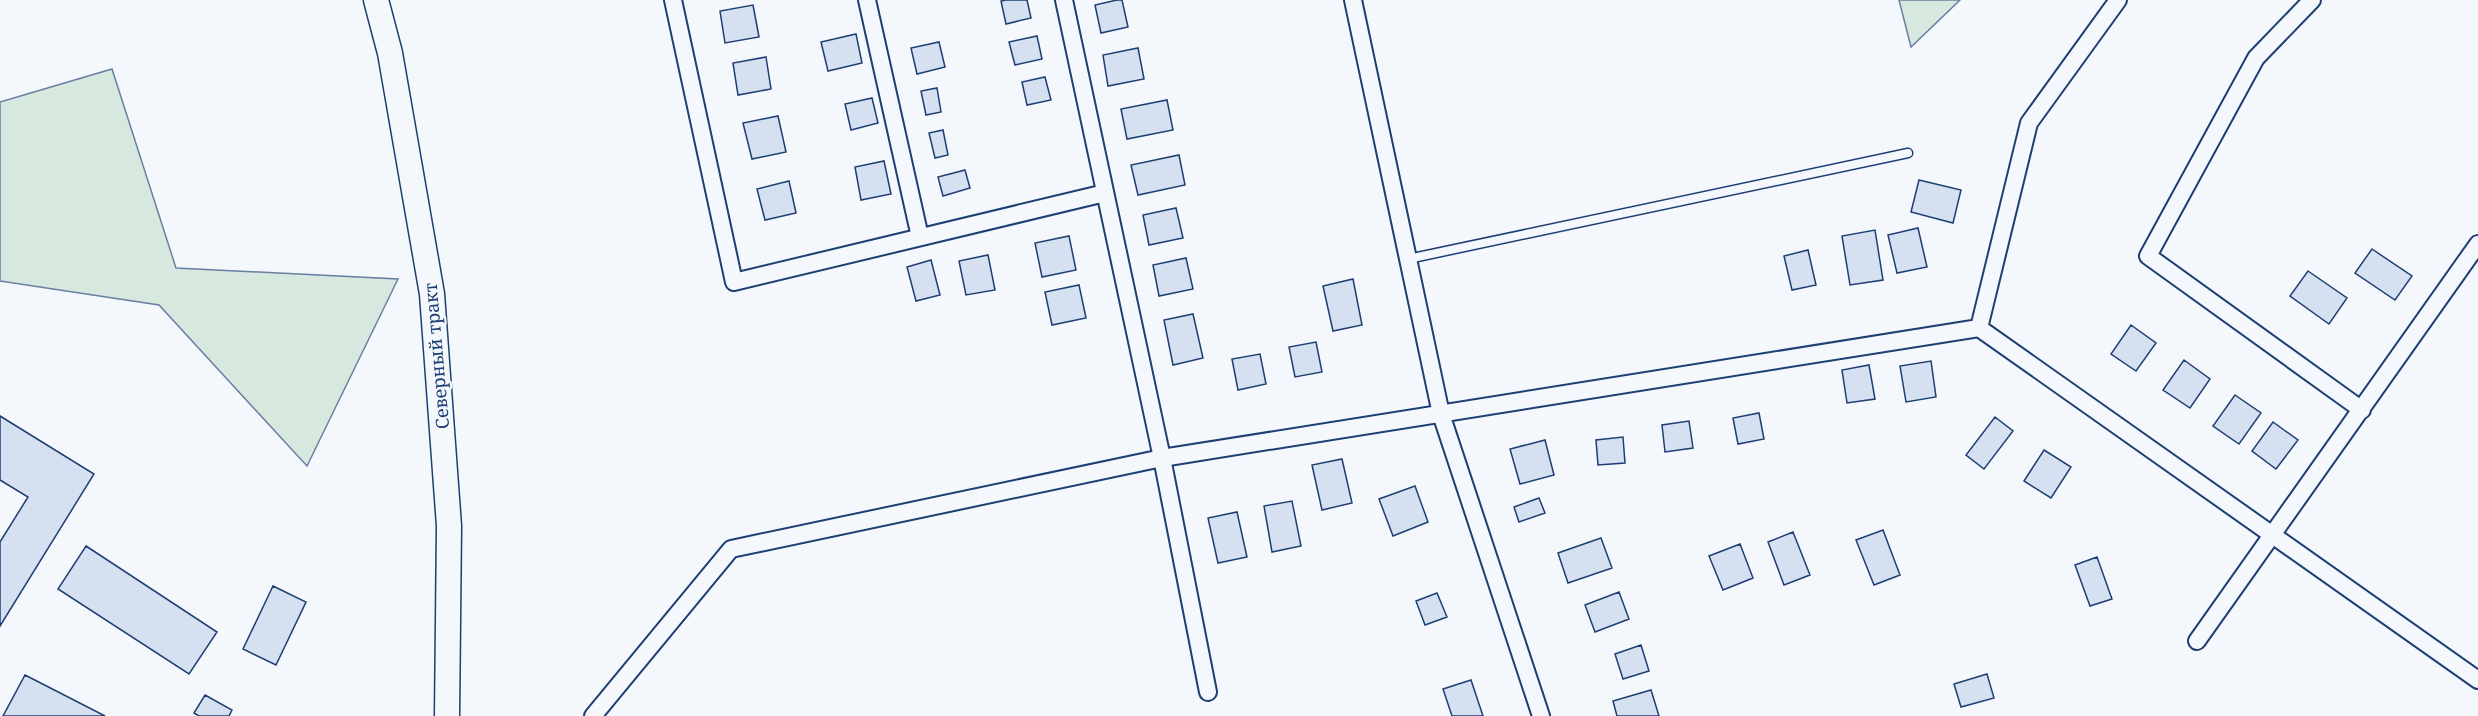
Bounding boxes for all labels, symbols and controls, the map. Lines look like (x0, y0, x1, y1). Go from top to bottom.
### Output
street label: Северный тракт (418, 281, 454, 430)

